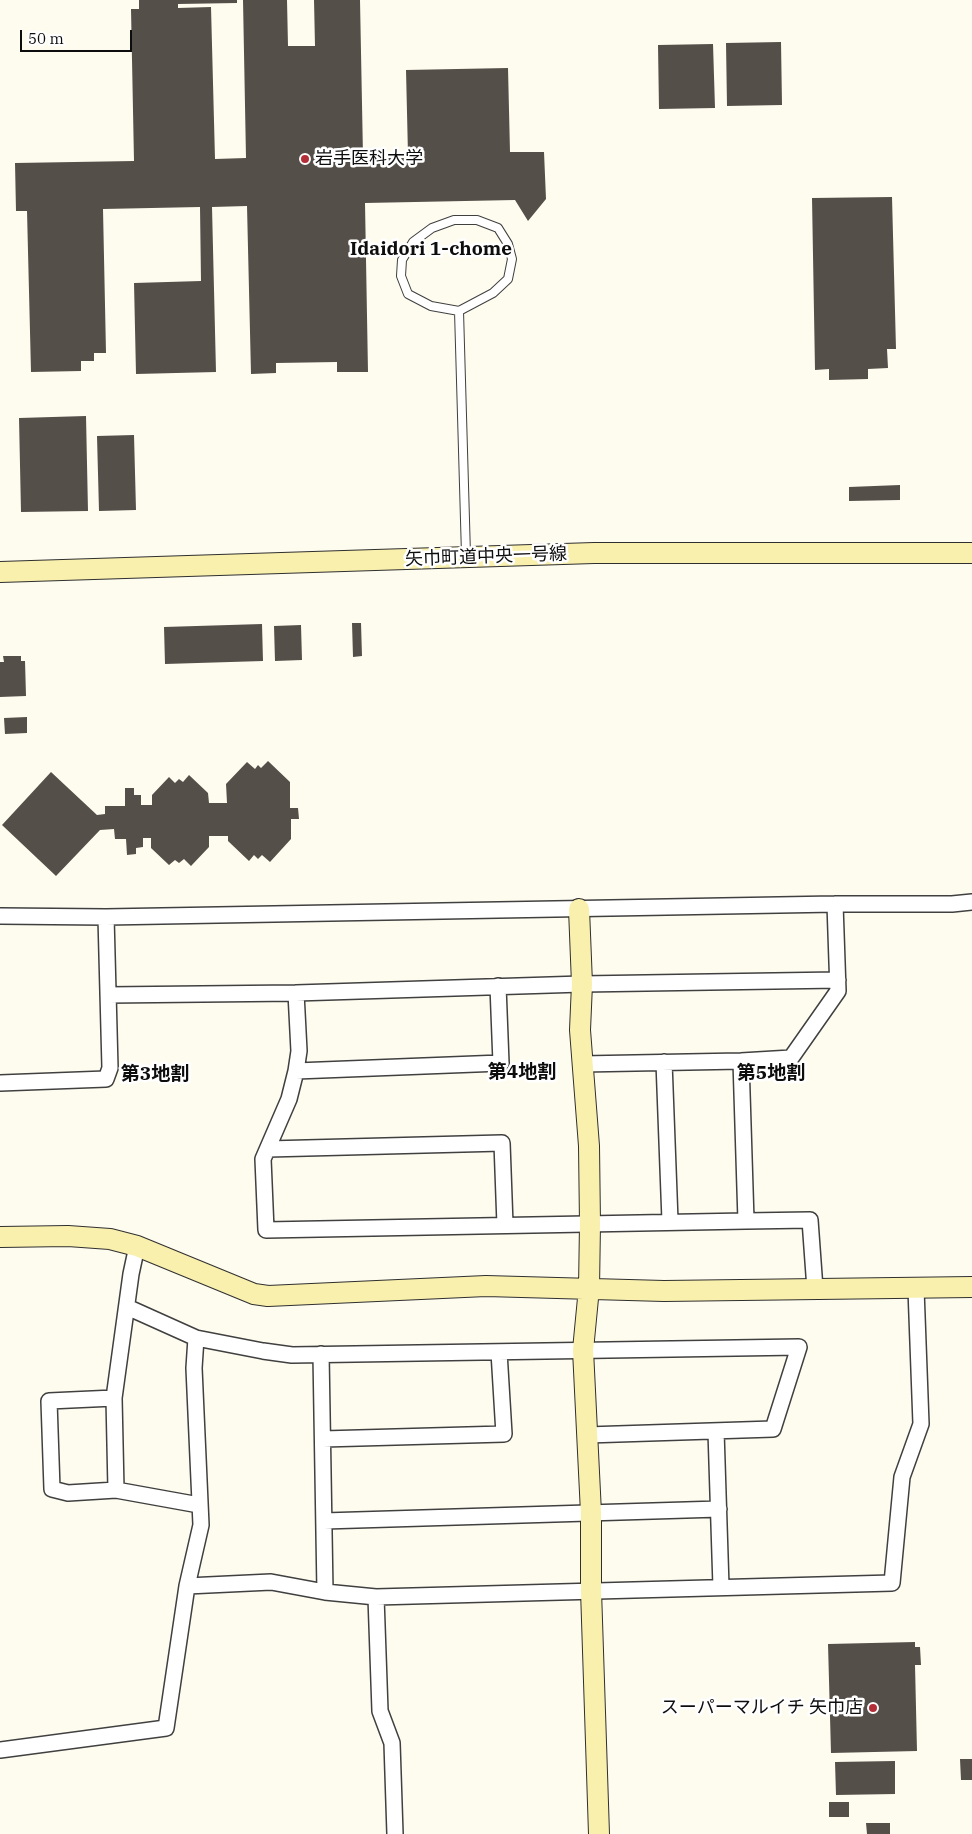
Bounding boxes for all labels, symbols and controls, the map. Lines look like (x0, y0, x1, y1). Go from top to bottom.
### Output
scale bar (22, 20, 135, 52)
text: 50 m (28, 29, 64, 48)
place label: 岩手医科大学 (315, 148, 423, 170)
marker: 岩手医科大学 (299, 153, 311, 165)
district label: Idaidori 1-chome (350, 239, 512, 261)
street label: 矢巾町道中央一号線 (405, 543, 567, 571)
district label: 第4地割 (488, 1062, 556, 1084)
district label: 第5地割 (737, 1063, 805, 1085)
district label: 第3地割 (121, 1064, 189, 1086)
place label: スーパーマルイチ 矢巾店 (661, 1697, 863, 1719)
marker: スーパーマルイチ 矢巾店 (867, 1702, 879, 1714)

